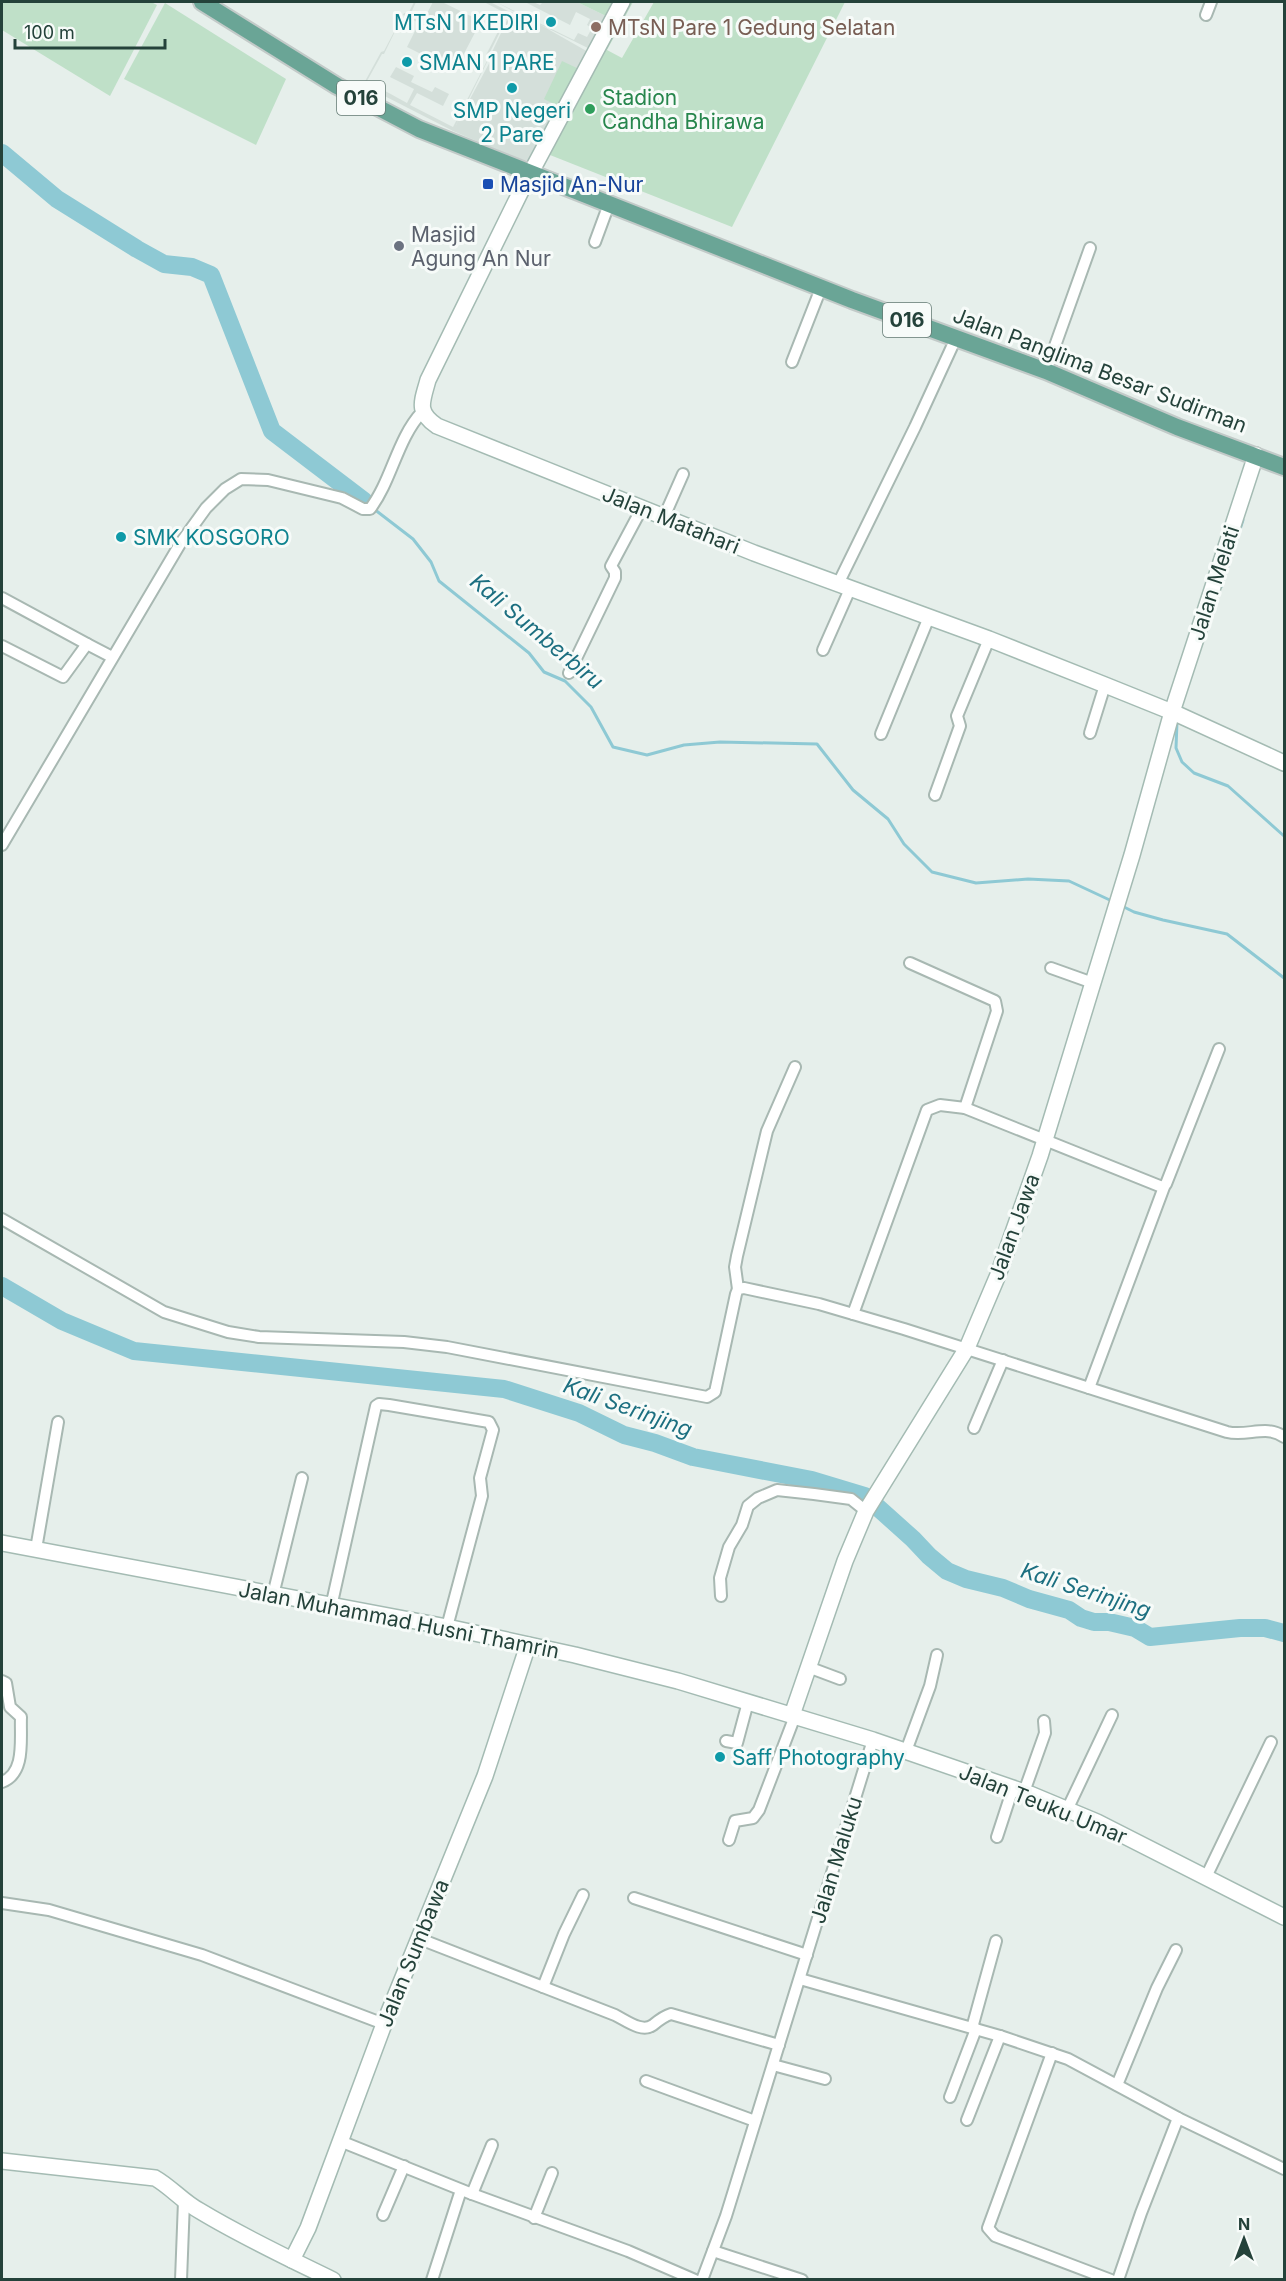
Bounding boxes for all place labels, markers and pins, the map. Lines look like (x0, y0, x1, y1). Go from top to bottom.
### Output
place label: MTsN 1 KEDIRI (394, 10, 539, 35)
marker: MTsN 1 KEDIRI (544, 15, 558, 29)
place label: MTsN Pare 1 Gedung Selatan (608, 15, 895, 40)
marker: MTsN Pare 1 Gedung Selatan (589, 20, 603, 34)
place label: SMAN 1 PARE (419, 50, 555, 75)
marker: SMAN 1 PARE (400, 55, 414, 69)
marker: SMP Negeri 2 Pare (505, 81, 519, 95)
place label: Stadion Candha Bhirawa (602, 85, 764, 134)
place label: SMP Negeri 2 Pare (453, 98, 571, 147)
marker: Stadion Candha Bhirawa (583, 102, 597, 116)
place label: Masjid An-Nur (500, 172, 644, 197)
marker: Masjid An-Nur (481, 177, 495, 191)
place label: Masjid Agung An Nur (411, 222, 551, 271)
marker: Masjid Agung An Nur (392, 239, 406, 253)
place label: SMK KOSGORO (133, 525, 290, 550)
marker: SMK KOSGORO (114, 530, 128, 544)
place label: Saff Photography (732, 1745, 905, 1770)
marker: Saff Photography (713, 1750, 727, 1764)

